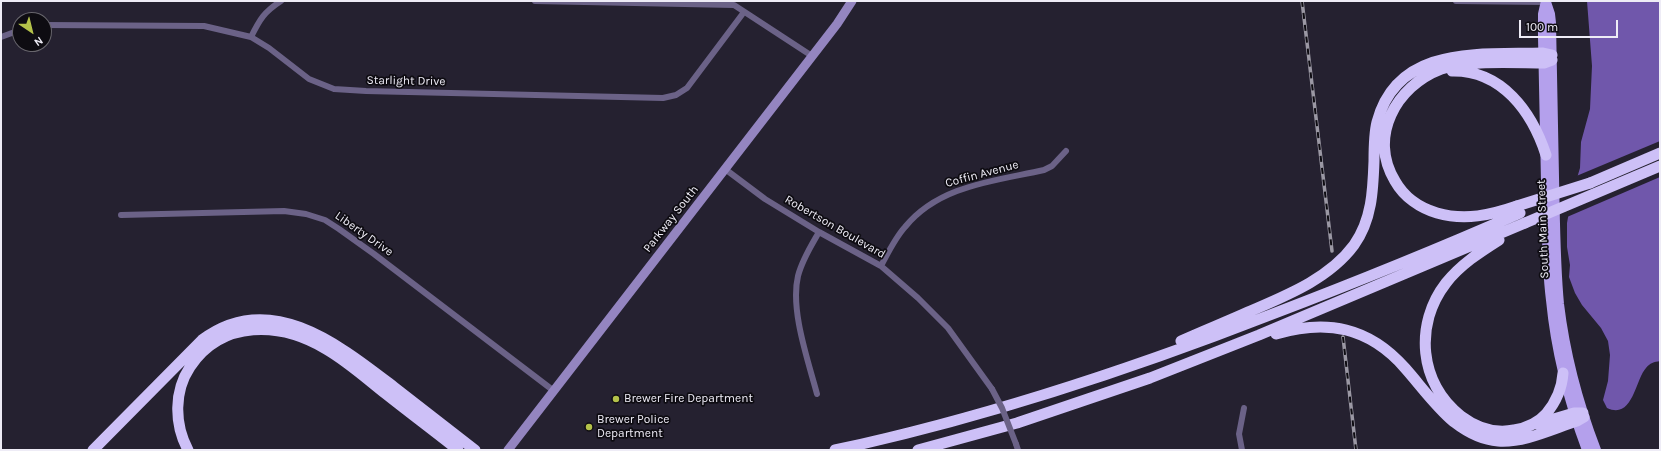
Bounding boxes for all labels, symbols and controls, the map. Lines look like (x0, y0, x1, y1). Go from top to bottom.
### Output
north arrow (12, 12, 52, 52)
scale bar (1521, 12, 1620, 38)
text: 100 m (1526, 20, 1558, 34)
text: N (32, 34, 46, 49)
street label: Starlight Drive (366, 73, 446, 89)
street label: Coffin Avenue (944, 157, 1020, 191)
street label: South Main Street (1534, 179, 1552, 279)
street label: Parkway South (640, 183, 702, 255)
street label: Robertson Boulevard (782, 192, 888, 262)
street label: Liberty Drive (332, 209, 396, 259)
place label: Brewer Fire Department (624, 392, 753, 406)
marker: Brewer Fire Department (611, 394, 621, 404)
place label: Brewer Police Department (597, 413, 669, 441)
marker: Brewer Police Department (584, 422, 594, 432)

